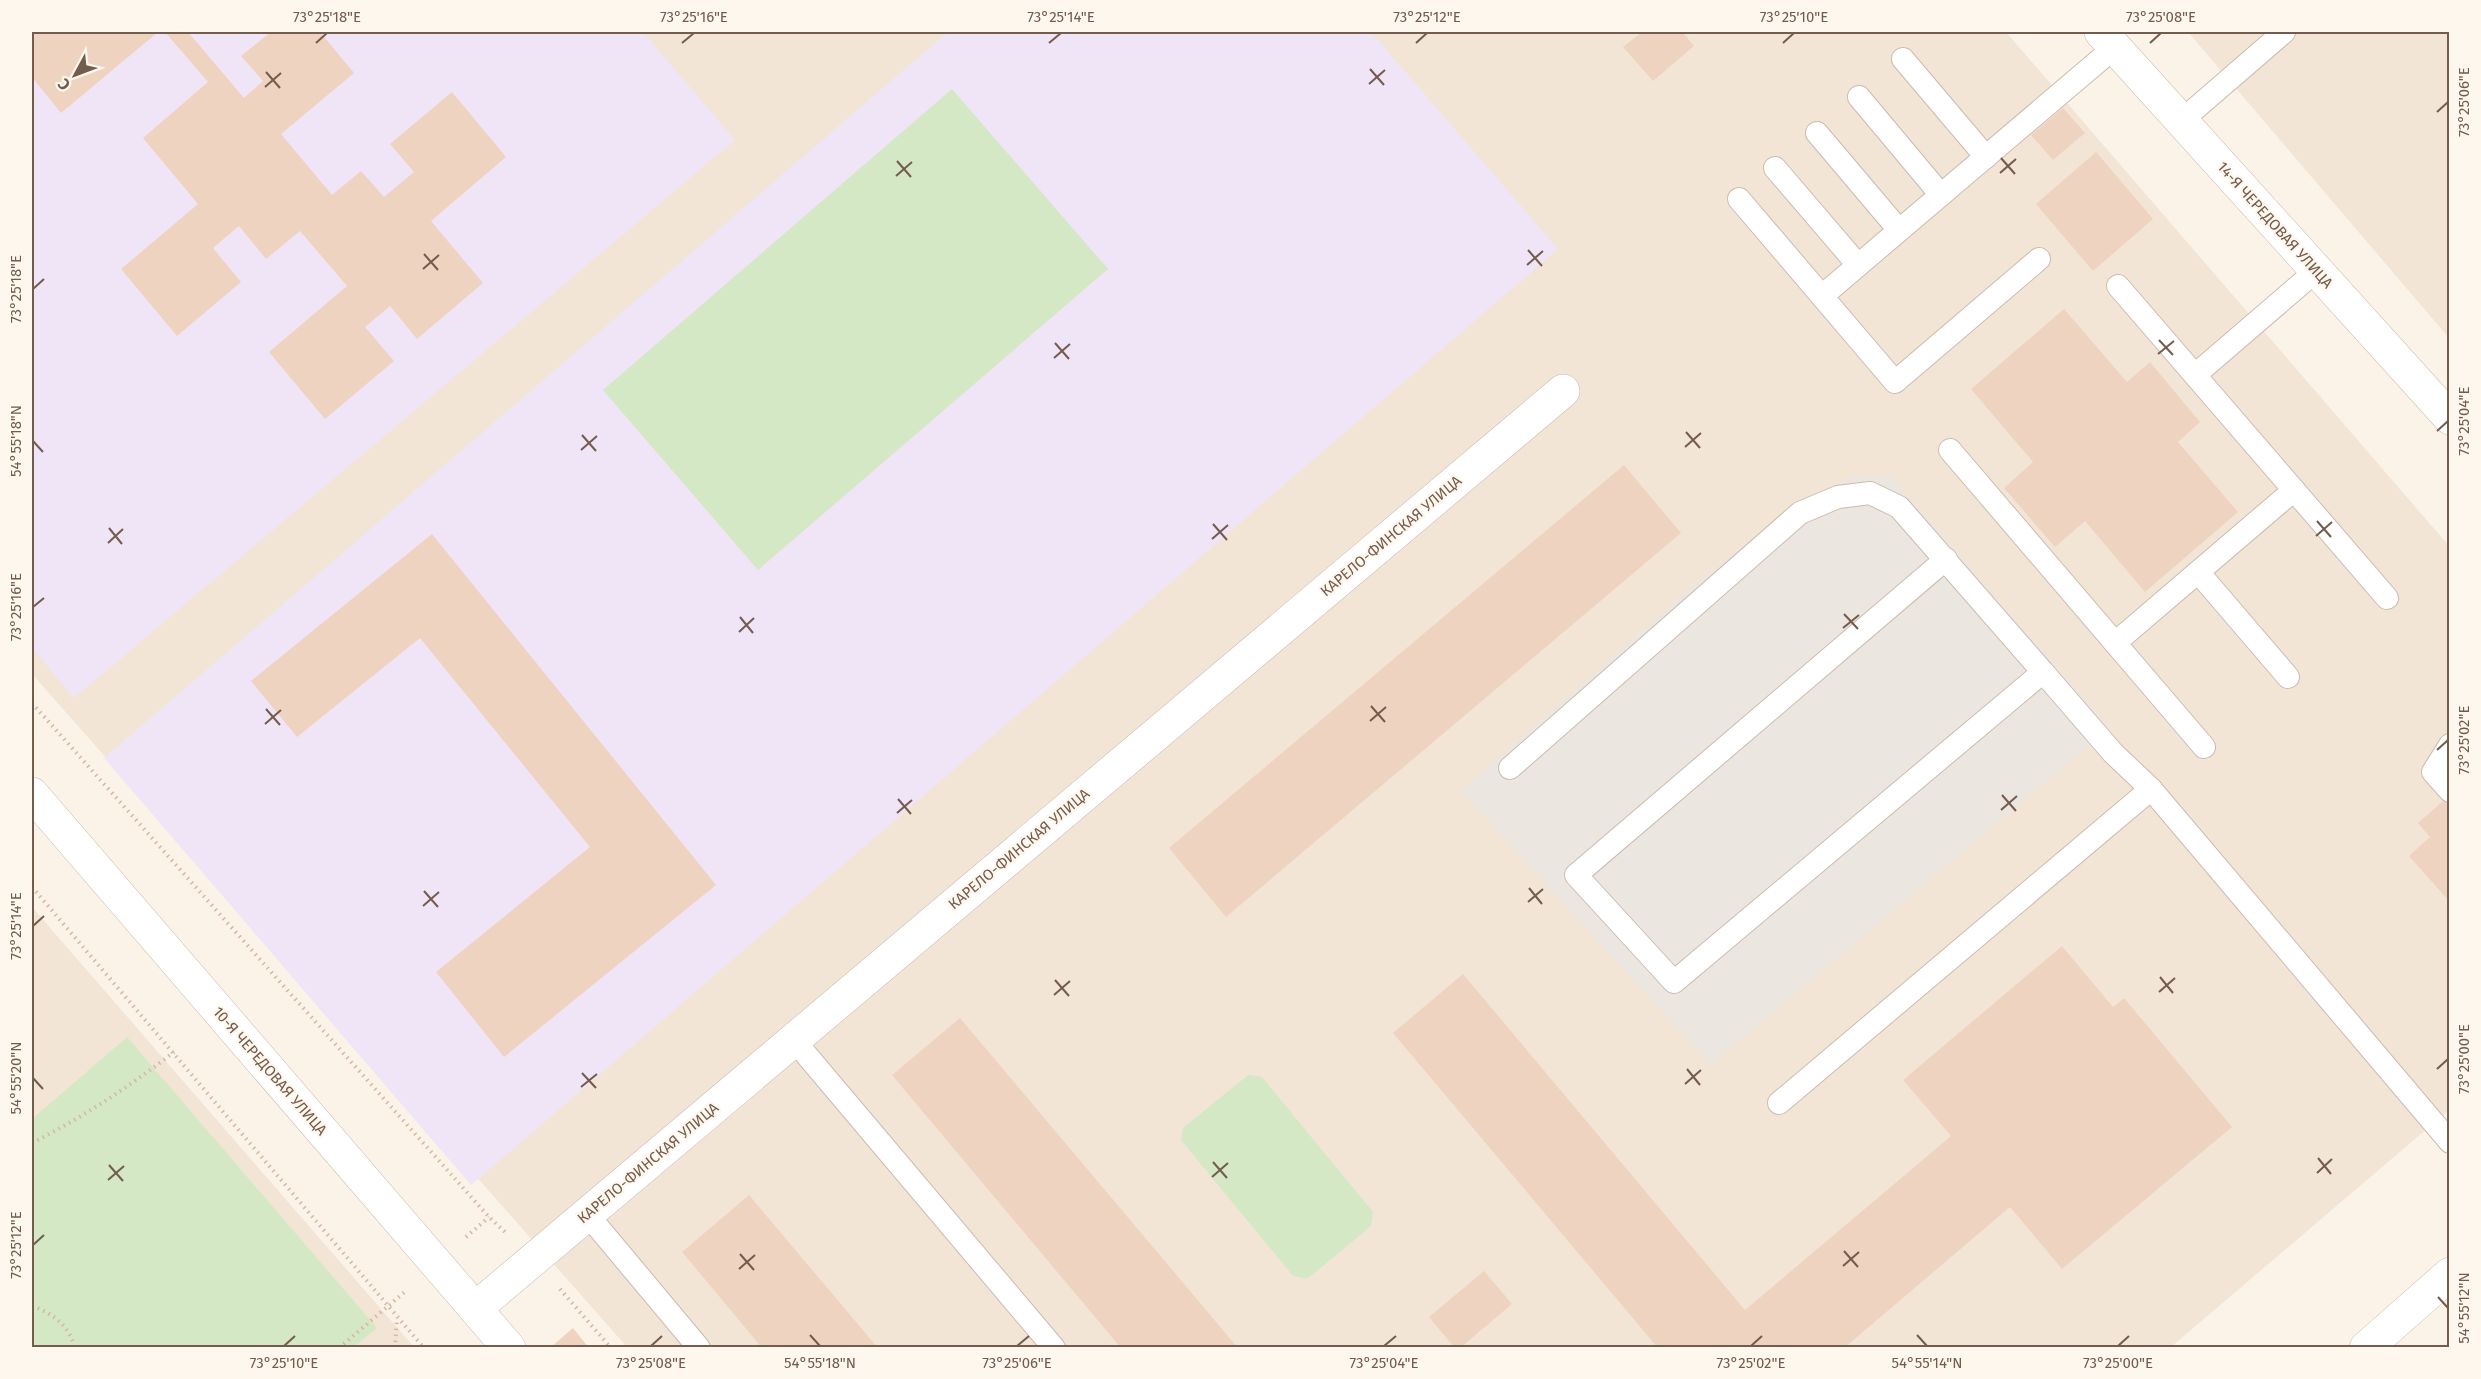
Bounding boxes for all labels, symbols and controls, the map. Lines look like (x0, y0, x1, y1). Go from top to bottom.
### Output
text: 73°25'18"E (293, 8, 361, 26)
text: 73°25'16"E (660, 8, 728, 26)
text: 73°25'14"E (1027, 8, 1095, 26)
text: 73°25'12"E (1393, 8, 1461, 26)
text: 73°25'10"E (1760, 8, 1828, 26)
text: 73°25'08"E (2126, 8, 2196, 26)
north arrow (45, 45, 105, 105)
text: 73°25'06"E (2455, 67, 2473, 137)
text: С (53, 74, 74, 94)
street label: 14-Я ЧЕРЕДОВАЯ УЛИЦА (2213, 158, 2337, 292)
text: 73°25'18"E (7, 255, 25, 323)
text: 73°25'04"E (2455, 386, 2473, 456)
text: 54°55'18"N (7, 405, 25, 477)
street label: КАРЕЛО-ФИНСКАЯ УЛИЦА (1317, 471, 1465, 600)
text: 73°25'16"E (7, 573, 25, 641)
text: 73°25'02"E (2455, 705, 2473, 775)
street label: КАРЕЛО-ФИНСКАЯ УЛИЦА (945, 784, 1093, 913)
text: 73°25'14"E (7, 892, 25, 960)
street label: 10-Я ЧЕРЕДОВАЯ УЛИЦА (209, 1003, 331, 1139)
text: 73°25'00"E (2455, 1024, 2473, 1094)
text: 54°55'20"N (7, 1041, 25, 1115)
street label: КАРЕЛО-ФИНСКАЯ УЛИЦА (574, 1098, 722, 1227)
text: 73°25'12"E (7, 1211, 25, 1279)
text: 54°55'12"N (2455, 1272, 2473, 1344)
text: 73°25'10"E (250, 1354, 318, 1372)
text: 73°25'08"E (616, 1354, 686, 1372)
text: 54°55'18"N (784, 1354, 856, 1372)
text: 73°25'06"E (982, 1354, 1052, 1372)
text: 73°25'04"E (1349, 1354, 1419, 1372)
text: 73°25'02"E (1716, 1354, 1786, 1372)
text: 54°55'14"N (1891, 1354, 1963, 1372)
text: 73°25'00"E (2083, 1354, 2153, 1372)

